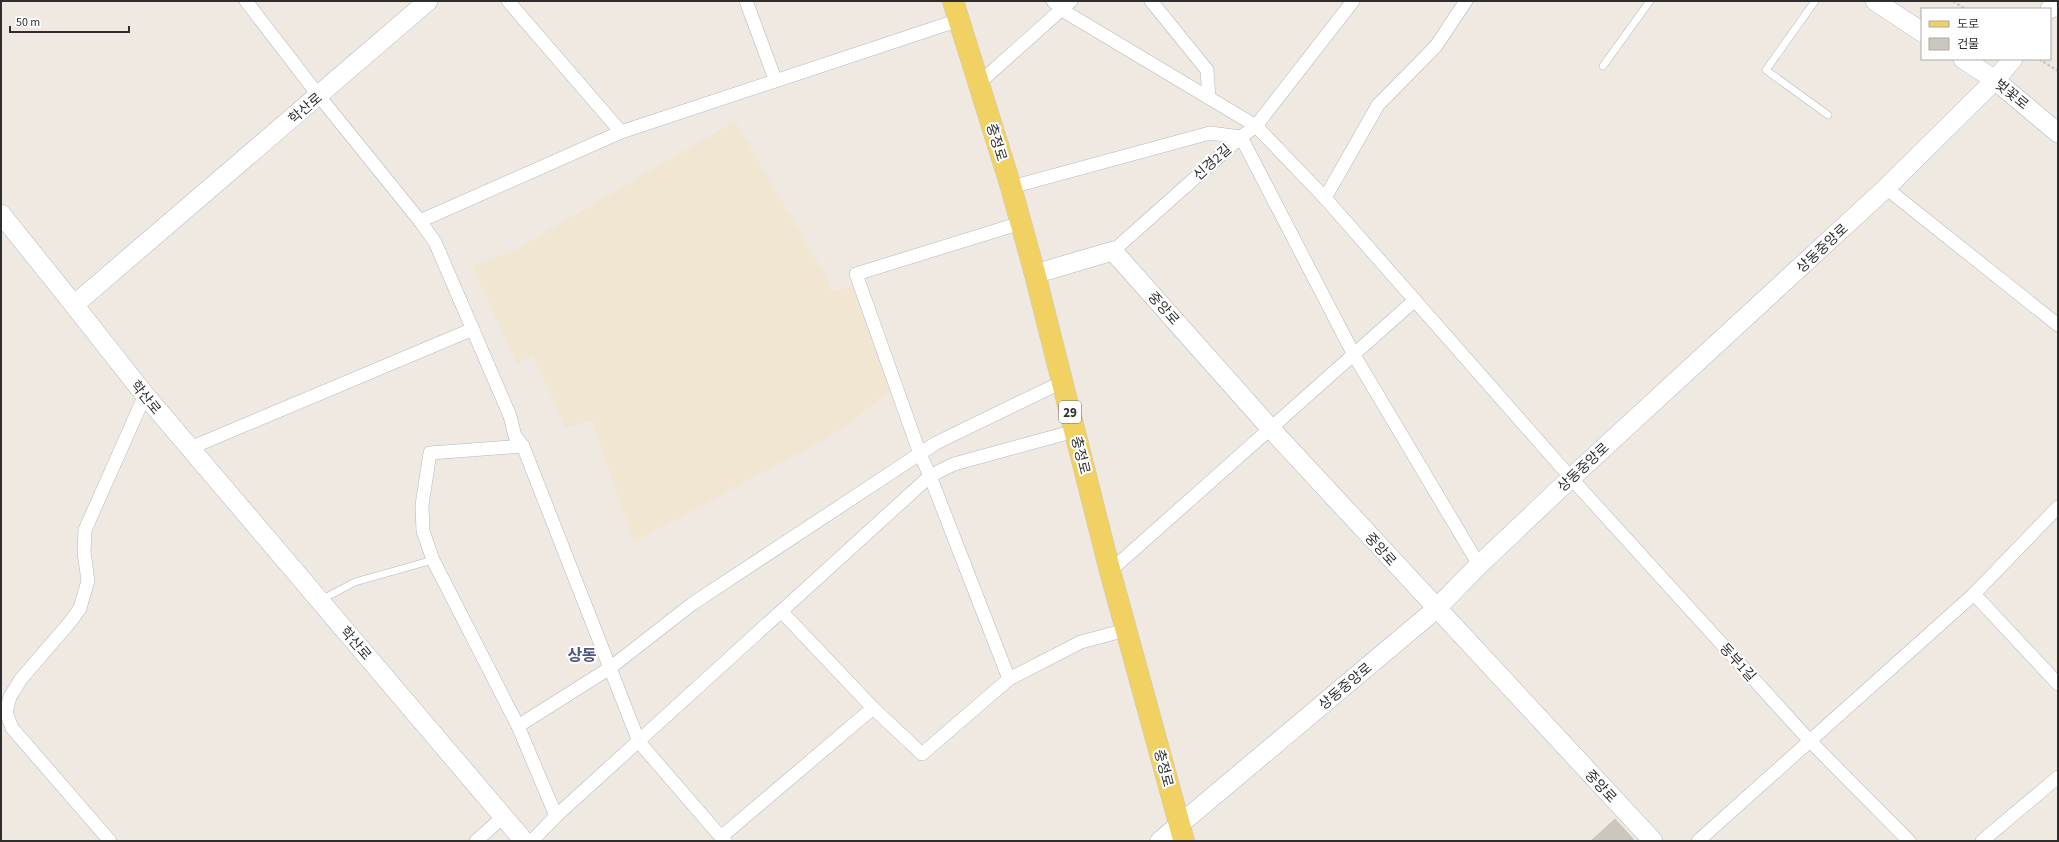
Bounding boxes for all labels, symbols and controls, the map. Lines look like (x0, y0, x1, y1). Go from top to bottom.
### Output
scale bar (10, 8, 129, 34)
legend (1921, 8, 2051, 60)
text: 50 m (16, 14, 40, 31)
text: 도로 (1957, 16, 1979, 33)
text: 건물 (1957, 36, 1979, 53)
street label: 벚꽃로 (1990, 75, 2033, 115)
street label: 학산로 (285, 88, 327, 129)
street label: 충정로 (981, 121, 1011, 164)
street label: 신경2길 (1189, 140, 1236, 185)
street label: 상동중앙로 (1792, 219, 1853, 278)
street label: 중앙로 (1143, 288, 1184, 330)
street label: 학산로 (125, 376, 165, 419)
road number: 29 (1059, 401, 1081, 423)
street label: 충정로 (1066, 434, 1094, 477)
street label: 상동중앙로 (1553, 438, 1614, 497)
street label: 중앙로 (1360, 529, 1401, 571)
street label: 학산로 (335, 623, 376, 665)
street label: 동부1길 (1715, 639, 1760, 686)
district label: 상동 (567, 645, 597, 667)
street label: 상동중앙로 (1315, 658, 1377, 715)
street label: 충정로 (1148, 747, 1178, 790)
street label: 중앙로 (1580, 766, 1621, 808)

